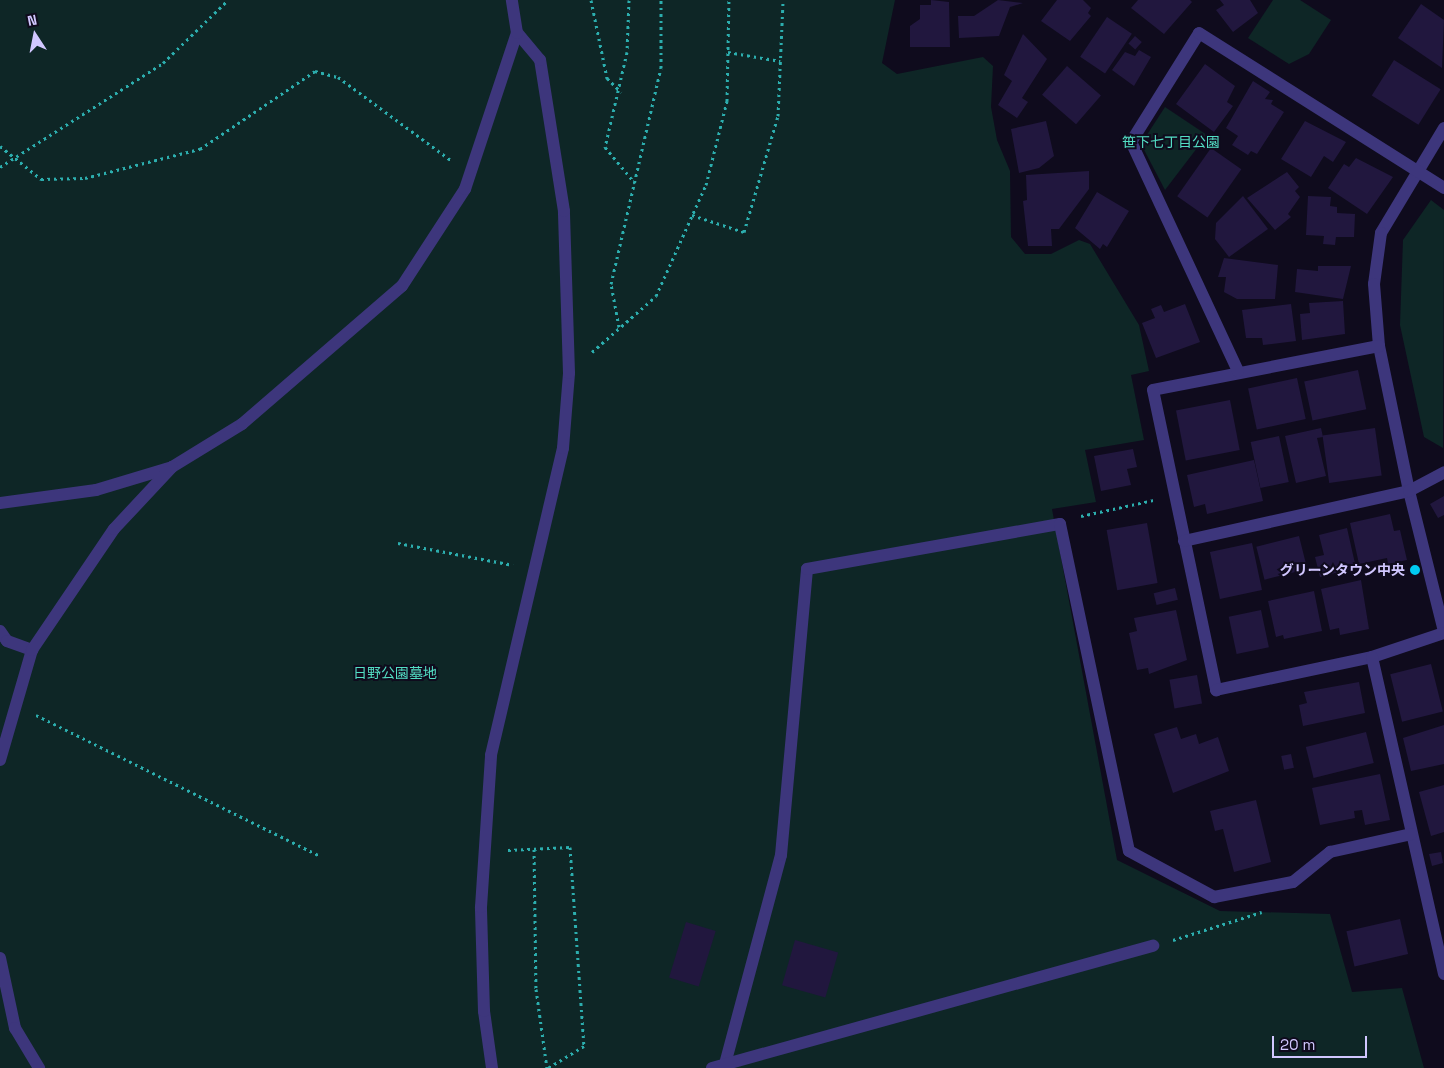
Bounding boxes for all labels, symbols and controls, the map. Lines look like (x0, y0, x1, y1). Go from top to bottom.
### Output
north arrow (10, 10, 60, 60)
text: N (26, 11, 38, 30)
park label: 笹下七丁目公園 (1122, 134, 1220, 150)
place label: グリーンタウン中央 (1279, 562, 1405, 578)
marker: グリーンタウン中央 (1409, 564, 1421, 576)
park label: 日野公園墓地 (353, 665, 437, 681)
scale bar (1274, 1026, 1369, 1058)
text: 20 m (1280, 1035, 1315, 1054)

